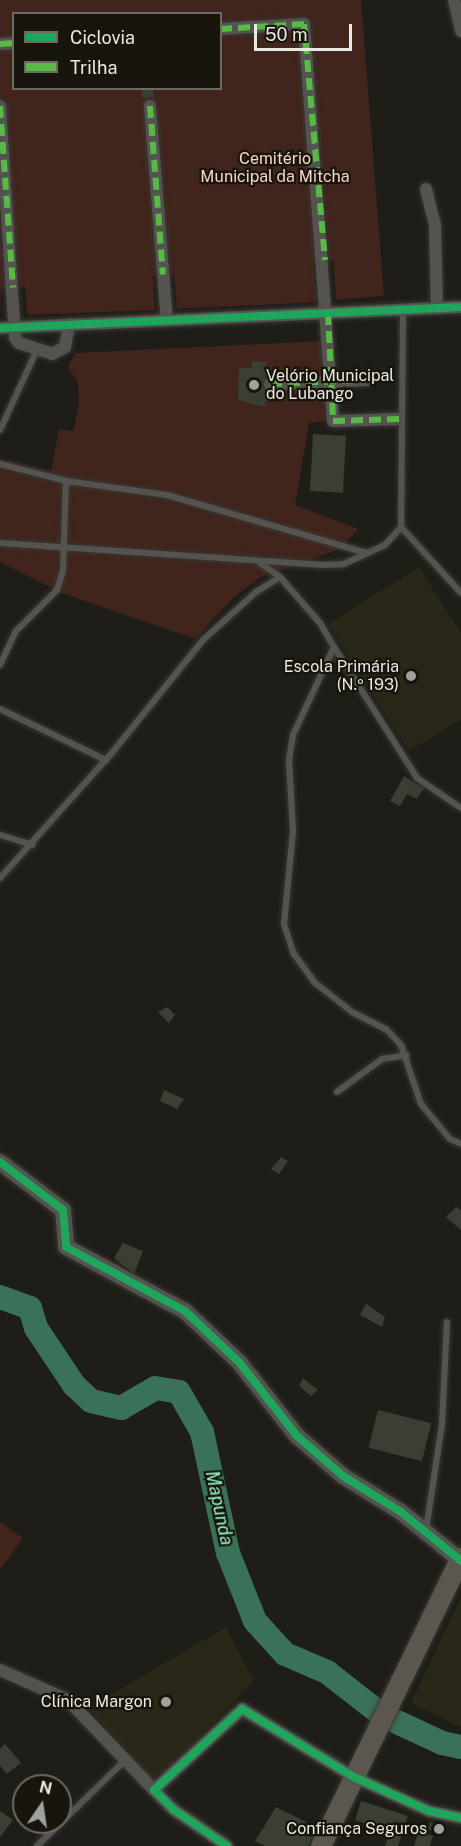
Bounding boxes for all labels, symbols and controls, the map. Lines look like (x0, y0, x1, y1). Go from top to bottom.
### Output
legend (12, 12, 222, 90)
scale bar (257, 12, 354, 50)
text: 50 m (265, 24, 308, 45)
text: Ciclovia (70, 27, 135, 48)
text: Trilha (70, 57, 117, 78)
park label: Cemitério Municipal da Mitcha (200, 149, 350, 187)
place label: Velório Municipal do Lubango (266, 366, 394, 404)
marker: Velório Municipal do Lubango (247, 378, 261, 392)
place label: Escola Primária (N.º 193) (284, 657, 399, 695)
marker: Escola Primária (N.º 193) (404, 669, 418, 683)
water label: Mapunda (201, 1469, 237, 1547)
place label: Clínica Margon (41, 1692, 152, 1712)
marker: Clínica Margon (157, 1693, 175, 1711)
north arrow (12, 1774, 72, 1834)
text: N (37, 1777, 54, 1799)
place label: Confiança Seguros (286, 1819, 427, 1839)
marker: Confiança Seguros (432, 1822, 446, 1836)

